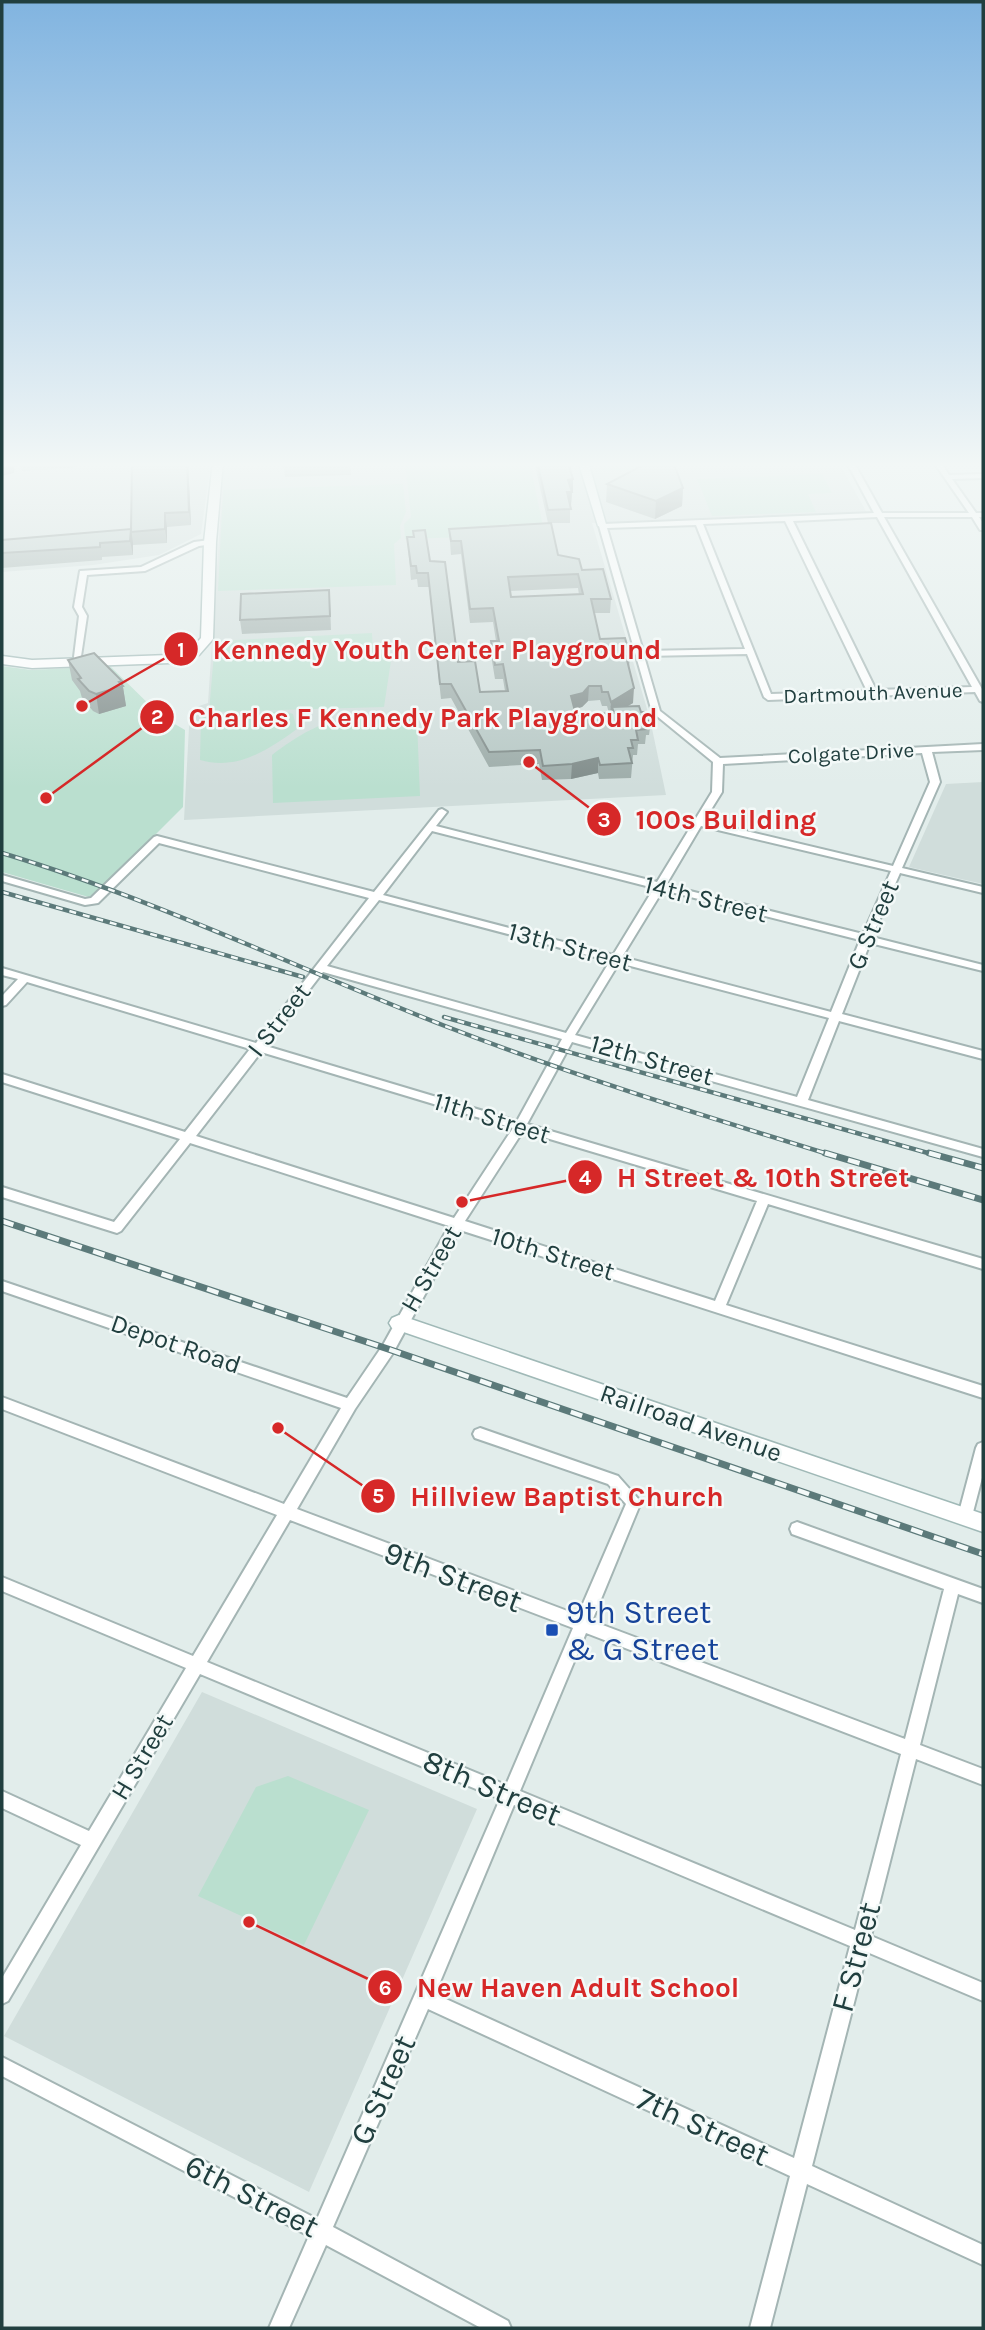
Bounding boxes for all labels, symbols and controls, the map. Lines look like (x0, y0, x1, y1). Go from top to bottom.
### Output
callout: Kennedy Youth Center Playground (163, 625, 675, 674)
text: Kennedy Youth Center Playground (213, 633, 661, 666)
text: 1 (177, 638, 185, 662)
street label: Dartmouth Avenue (783, 678, 963, 708)
callout: Charles F Kennedy Park Playground (140, 692, 672, 741)
text: Charles F Kennedy Park Playground (188, 701, 658, 734)
text: 2 (151, 705, 163, 729)
street label: Colgate Drive (787, 738, 915, 768)
callout: 100s Building (586, 795, 830, 844)
text: 100s Building (636, 803, 816, 836)
text: 3 (597, 808, 611, 832)
street label: 14th Street (641, 869, 771, 929)
street label: G Street (840, 875, 906, 974)
street label: 13th Street (505, 916, 636, 978)
street label: I Street (241, 977, 317, 1063)
street label: 12th Street (587, 1028, 717, 1092)
street label: 11th Street (430, 1086, 554, 1150)
callout: H Street & 10th Street (568, 1153, 923, 1202)
text: H Street & 10th Street (617, 1161, 909, 1194)
text: 4 (579, 1166, 592, 1190)
street label: H Street (394, 1220, 468, 1318)
street label: 10th Street (488, 1221, 618, 1287)
street label: Depot Road (107, 1307, 245, 1381)
street label: Railroad Avenue (596, 1377, 786, 1469)
callout: Hillview Baptist Church (361, 1472, 737, 1521)
text: Hillview Baptist Church (410, 1480, 724, 1513)
text: 5 (372, 1484, 384, 1508)
street label: 9th Street (379, 1534, 527, 1620)
place label: 9th Street & G Street (566, 1594, 719, 1668)
marker: 9th Street & G Street (544, 1622, 560, 1638)
street label: H Street (104, 1708, 180, 1806)
street label: 8th Street (417, 1742, 567, 1834)
street label: F Street (824, 1898, 888, 2016)
callout: New Haven Adult School (367, 1963, 753, 2012)
text: New Haven Adult School (417, 1971, 739, 2004)
text: 6 (379, 1976, 391, 2000)
street label: G Street (342, 2029, 424, 2151)
street label: 7th Street (631, 2080, 775, 2174)
street label: 6th Street (179, 2147, 325, 2245)

